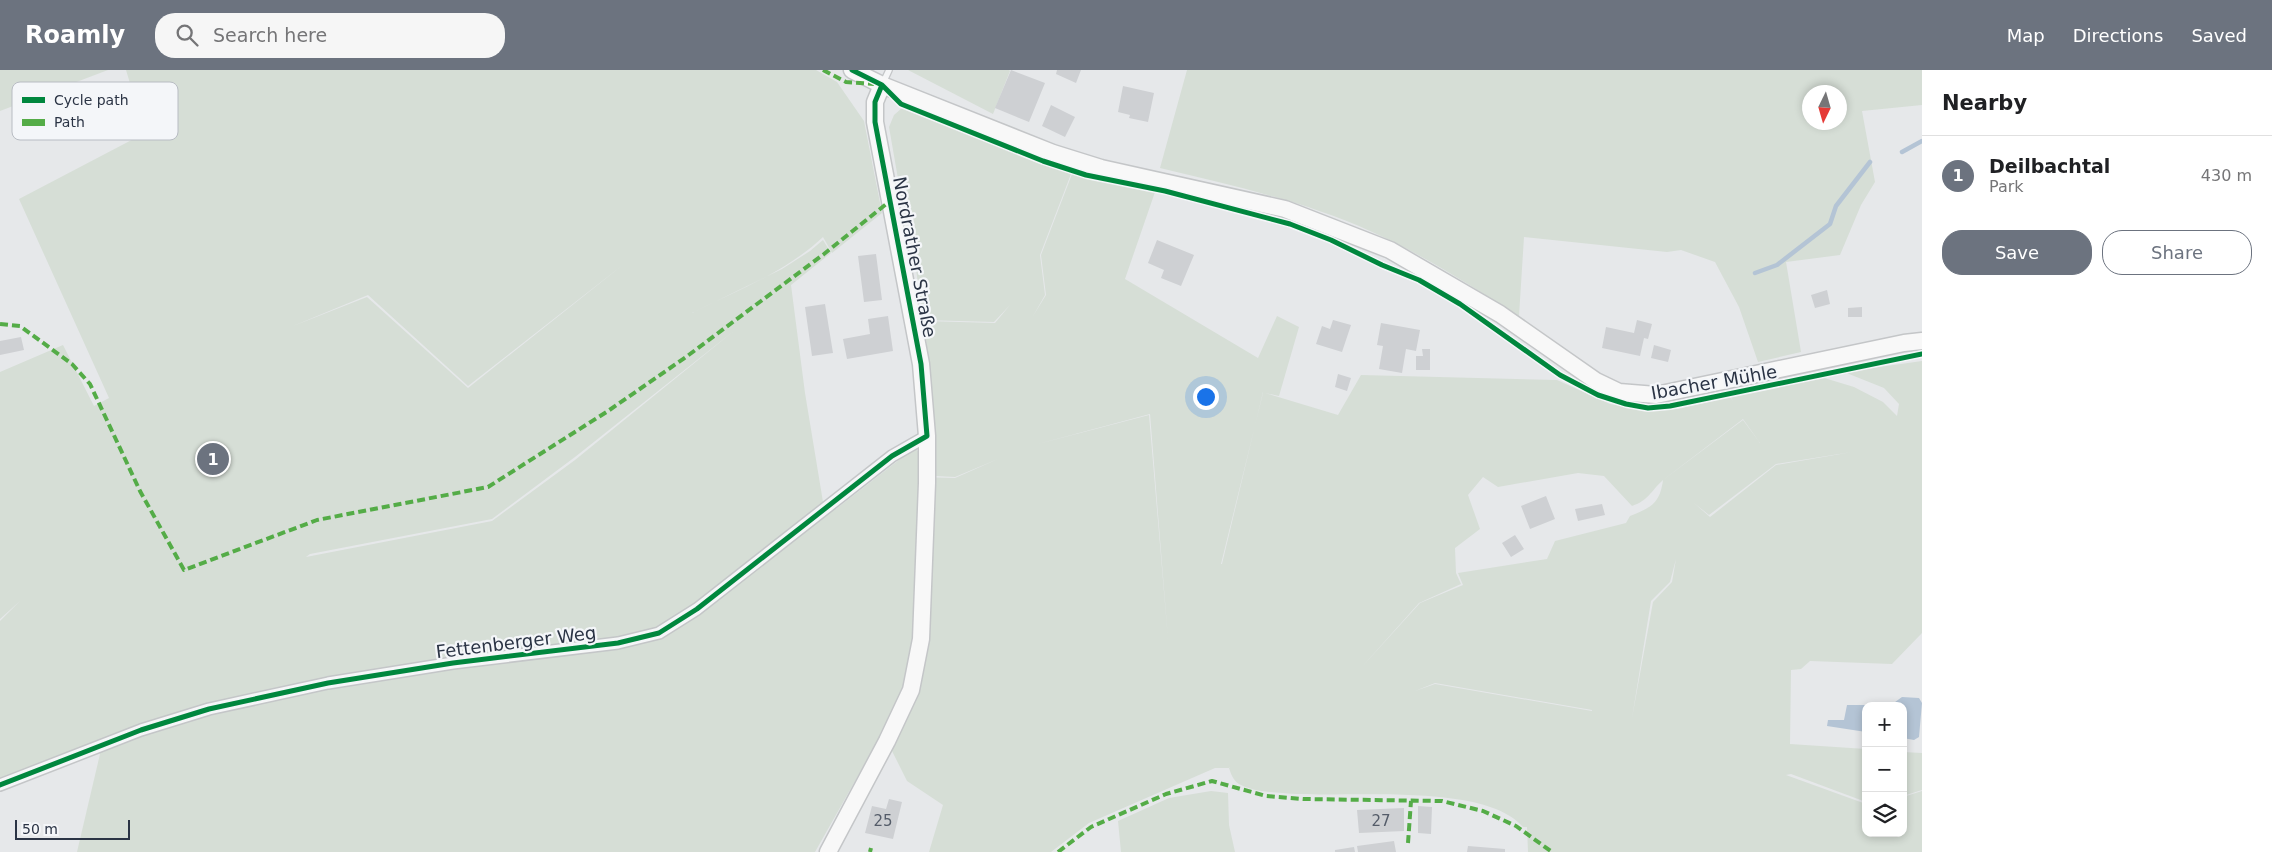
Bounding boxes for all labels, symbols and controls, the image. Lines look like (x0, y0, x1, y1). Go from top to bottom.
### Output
search box (155, 13, 505, 58)
text: Roamly (25, 21, 125, 49)
icon: search (173, 21, 201, 49)
text: Search here (213, 24, 327, 46)
text: Map (2007, 25, 2045, 46)
text: Directions (2073, 25, 2163, 46)
text: Saved (2191, 25, 2247, 46)
legend (12, 82, 178, 140)
north arrow (1802, 85, 1847, 130)
text: Nearby (1942, 91, 2027, 115)
text: Cycle path (54, 92, 129, 108)
text: Path (54, 114, 85, 130)
text: Deilbachtal (1989, 155, 2110, 177)
text: 1 (1952, 166, 1964, 185)
text: 430 m (2201, 166, 2252, 185)
street label: Nordrather Straße (889, 175, 941, 339)
text: Park (1989, 177, 2024, 196)
button: Save (1942, 230, 2092, 275)
button: Share (2102, 230, 2252, 275)
street label: Ibacher Mühle (1649, 361, 1779, 403)
your location (1193, 384, 1219, 410)
pin: 1 (197, 440, 229, 478)
street label: Fettenberger Weg (435, 622, 597, 662)
map controls (1862, 702, 1907, 837)
button: + (1862, 702, 1907, 747)
button: − (1862, 747, 1907, 792)
button: layers (1862, 792, 1907, 837)
house number: 25 (873, 812, 893, 830)
house number: 27 (1371, 812, 1391, 830)
scale bar (15, 817, 130, 840)
text: 50 m (22, 821, 58, 837)

